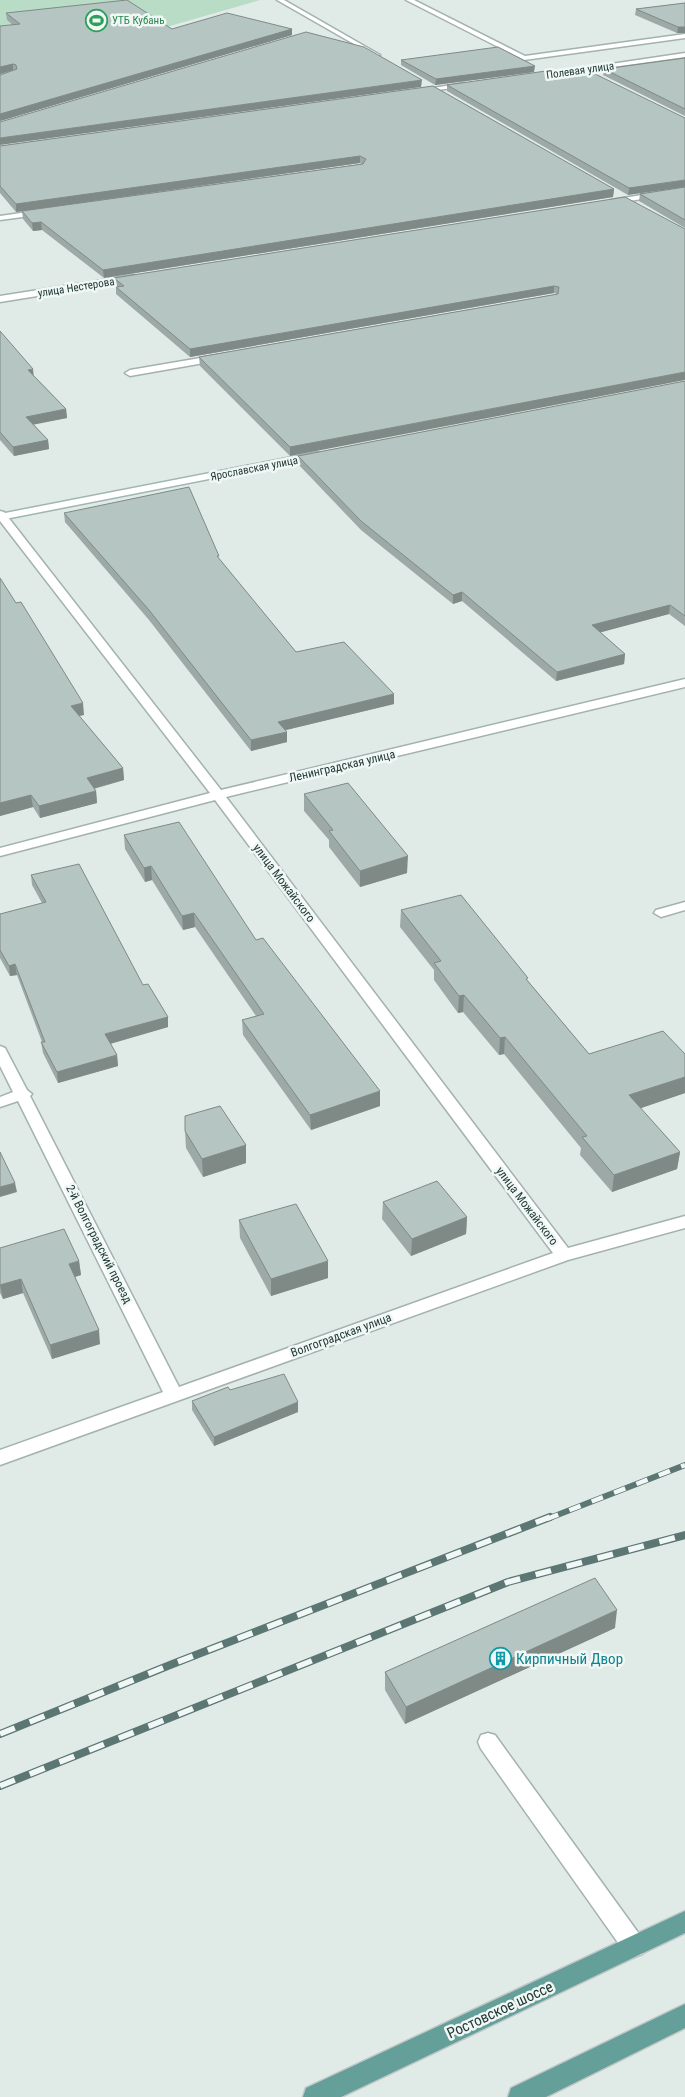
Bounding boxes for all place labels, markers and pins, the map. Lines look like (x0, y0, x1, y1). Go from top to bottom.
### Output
sports icon: УТБ Кубань (84, 8, 108, 32)
place label: УТБ Кубань (112, 14, 164, 27)
building icon: Кирпичный Двор (488, 1647, 512, 1671)
place label: Кирпичный Двор (516, 1650, 623, 1668)

